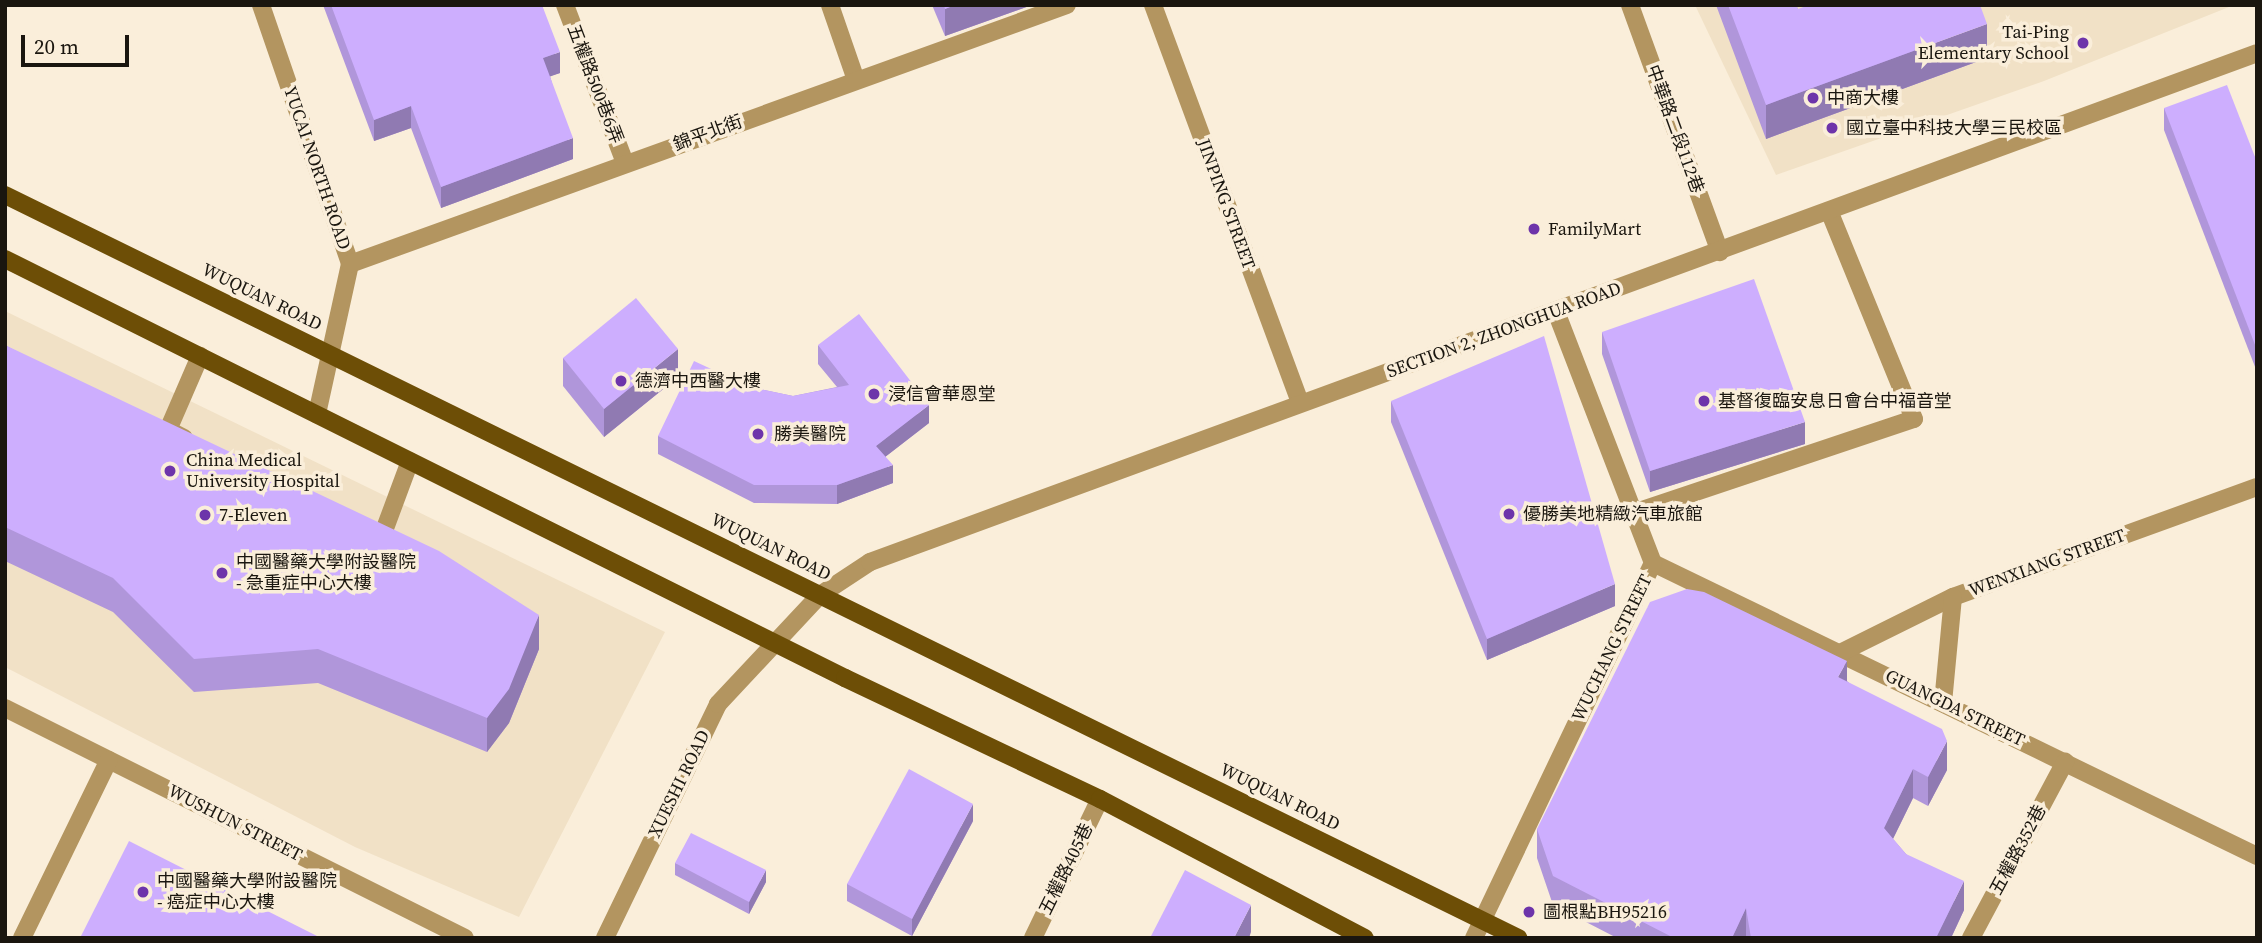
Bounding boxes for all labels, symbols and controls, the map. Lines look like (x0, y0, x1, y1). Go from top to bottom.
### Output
scale bar (24, 21, 133, 65)
street label: 五權路500巷6弄 (562, 21, 628, 147)
place label: Tai-Ping Elementary School (1918, 22, 2069, 64)
text: 20 m (34, 32, 79, 61)
marker: Tai-Ping Elementary School (2075, 35, 2091, 51)
street label: 中華路二段112巷 (1642, 62, 1708, 196)
street label: YUCAI NORTH ROAD (279, 83, 355, 253)
place label: 中商大樓 (1827, 87, 1899, 109)
marker: 中商大樓 (1805, 90, 1821, 106)
street label: 錦平北街 (670, 111, 746, 155)
place label: 國立臺中科技大學三民校區 (1846, 117, 2062, 139)
marker: 國立臺中科技大學三民校區 (1824, 120, 1840, 136)
street label: JINPING STREET (1192, 136, 1260, 272)
place label: FamilyMart (1548, 218, 1641, 240)
marker: FamilyMart (1526, 221, 1542, 237)
street label: WUQUAN ROAD (198, 259, 326, 335)
street label: SECTION 2, ZHONGHUA ROAD (1384, 278, 1624, 382)
place label: 德濟中西醫大樓 (635, 370, 761, 392)
marker: 德濟中西醫大樓 (613, 373, 629, 389)
place label: 浸信會華恩堂 (888, 383, 996, 405)
marker: 浸信會華恩堂 (866, 386, 882, 402)
place label: 基督復臨安息日會台中福音堂 (1718, 390, 1952, 412)
marker: 基督復臨安息日會台中福音堂 (1696, 393, 1712, 409)
place label: 勝美醫院 (774, 423, 846, 445)
marker: 勝美醫院 (748, 424, 768, 444)
place label: China Medical University Hospital (186, 450, 340, 492)
marker: China Medical University Hospital (160, 461, 180, 481)
place label: 優勝美地精緻汽車旅館 (1523, 503, 1703, 525)
place label: 7-Eleven (219, 504, 288, 526)
marker: 優勝美地精緻汽車旅館 (1501, 506, 1517, 522)
marker: 7-Eleven (197, 507, 213, 523)
street label: WUQUAN ROAD (707, 509, 835, 585)
street label: WENXIANG STREET (1966, 525, 2128, 601)
place label: 中國醫藥大學附設醫院 - 急重症中心大樓 (236, 552, 416, 594)
marker: 中國醫藥大學附設醫院 - 急重症中心大樓 (214, 565, 230, 581)
street label: WUCHANG STREET (1567, 571, 1657, 725)
street label: GUANGDA STREET (1882, 665, 2028, 751)
street label: XUESHI ROAD (644, 727, 714, 841)
street label: WUQUAN ROAD (1216, 759, 1344, 835)
street label: WUSHUN STREET (164, 780, 306, 866)
street label: 五權路352巷 (1985, 801, 2051, 899)
street label: 五權路405巷 (1035, 820, 1097, 918)
place label: 中國醫藥大學附設醫院 - 癌症中心大樓 (157, 871, 337, 914)
marker: 中國醫藥大學附設醫院 - 癌症中心大樓 (135, 884, 151, 900)
place label: 圖根點BH95216 (1543, 901, 1667, 923)
marker: 圖根點BH95216 (1521, 904, 1537, 920)

